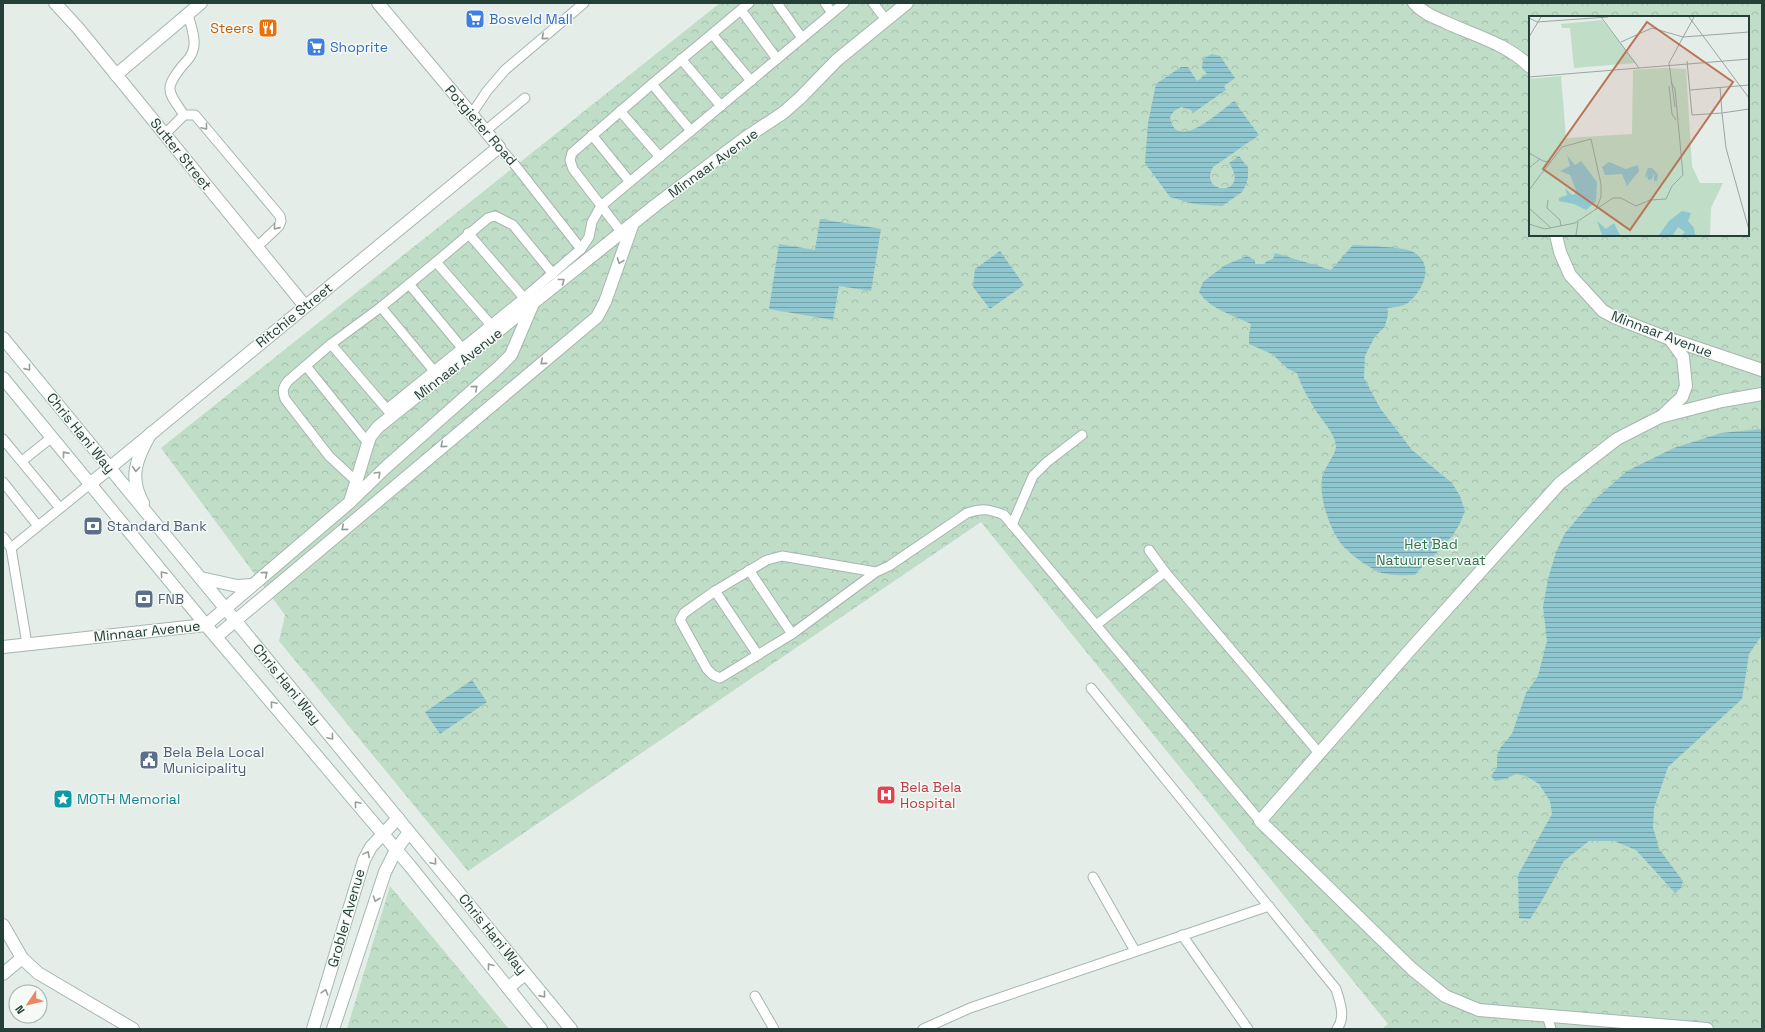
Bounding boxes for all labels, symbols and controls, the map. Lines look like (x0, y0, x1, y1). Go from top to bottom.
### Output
supermarket icon: Bosveld Mall (464, 8, 486, 30)
place label: Bosveld Mall (489, 10, 573, 28)
inset map (1529, 16, 1749, 236)
restaurant icon: Steers (257, 17, 279, 39)
place label: Steers (210, 19, 254, 37)
one-way arrow (541, 33, 548, 40)
supermarket icon: Shoprite (305, 36, 327, 58)
place label: Shoprite (330, 38, 388, 56)
street label: Potgieter Road (441, 81, 521, 169)
street label: Sutter Street (146, 114, 216, 194)
one-way arrow (200, 122, 207, 130)
street label: Minnaar Avenue (664, 124, 762, 202)
one-way arrow (274, 223, 281, 230)
one-way arrow (616, 258, 624, 265)
one-way arrow (558, 278, 565, 285)
street label: Ritchie Street (252, 279, 336, 351)
street label: Minnaar Avenue (1609, 306, 1715, 362)
street label: Minnaar Avenue (410, 324, 506, 404)
one-way arrow (540, 357, 548, 364)
one-way arrow (23, 363, 30, 371)
one-way arrow (470, 385, 478, 392)
street label: Chris Hani Way (43, 389, 119, 477)
one-way arrow (441, 440, 448, 447)
one-way arrow (62, 451, 69, 459)
one-way arrow (131, 466, 140, 472)
one-way arrow (373, 471, 381, 479)
bank icon: Standard Bank (82, 515, 104, 537)
place label: Standard Bank (107, 517, 207, 535)
one-way arrow (341, 524, 348, 531)
park label: Het Bad Natuurreservaat (1376, 535, 1486, 569)
one-way arrow (161, 571, 168, 578)
one-way arrow (260, 571, 268, 578)
bank icon: FNB (133, 588, 155, 610)
place label: FNB (158, 590, 184, 608)
street label: Minnaar Avenue (93, 616, 201, 646)
street label: Chris Hani Way (249, 640, 325, 728)
one-way arrow (271, 702, 278, 709)
one-way arrow (326, 732, 333, 740)
place label: Bela Bela Local Municipality (163, 743, 264, 777)
public building icon: Bela Bela Local Municipality (138, 749, 160, 771)
place label: Bela Bela Hospital (900, 778, 962, 812)
hospital icon: Bela Bela Hospital (875, 784, 897, 806)
place icon: MOTH Memorial (52, 788, 74, 810)
place label: MOTH Memorial (77, 790, 180, 808)
one-way arrow (354, 801, 361, 808)
one-way arrow (362, 851, 370, 858)
one-way arrow (430, 858, 437, 865)
street label: Grobler Avenue (323, 867, 369, 969)
street label: Chris Hani Way (455, 890, 531, 978)
one-way arrow (372, 895, 381, 902)
one-way arrow (488, 964, 495, 971)
north arrow (8, 984, 48, 1024)
one-way arrow (320, 988, 329, 995)
one-way arrow (538, 991, 545, 998)
text: N (12, 1003, 28, 1017)

